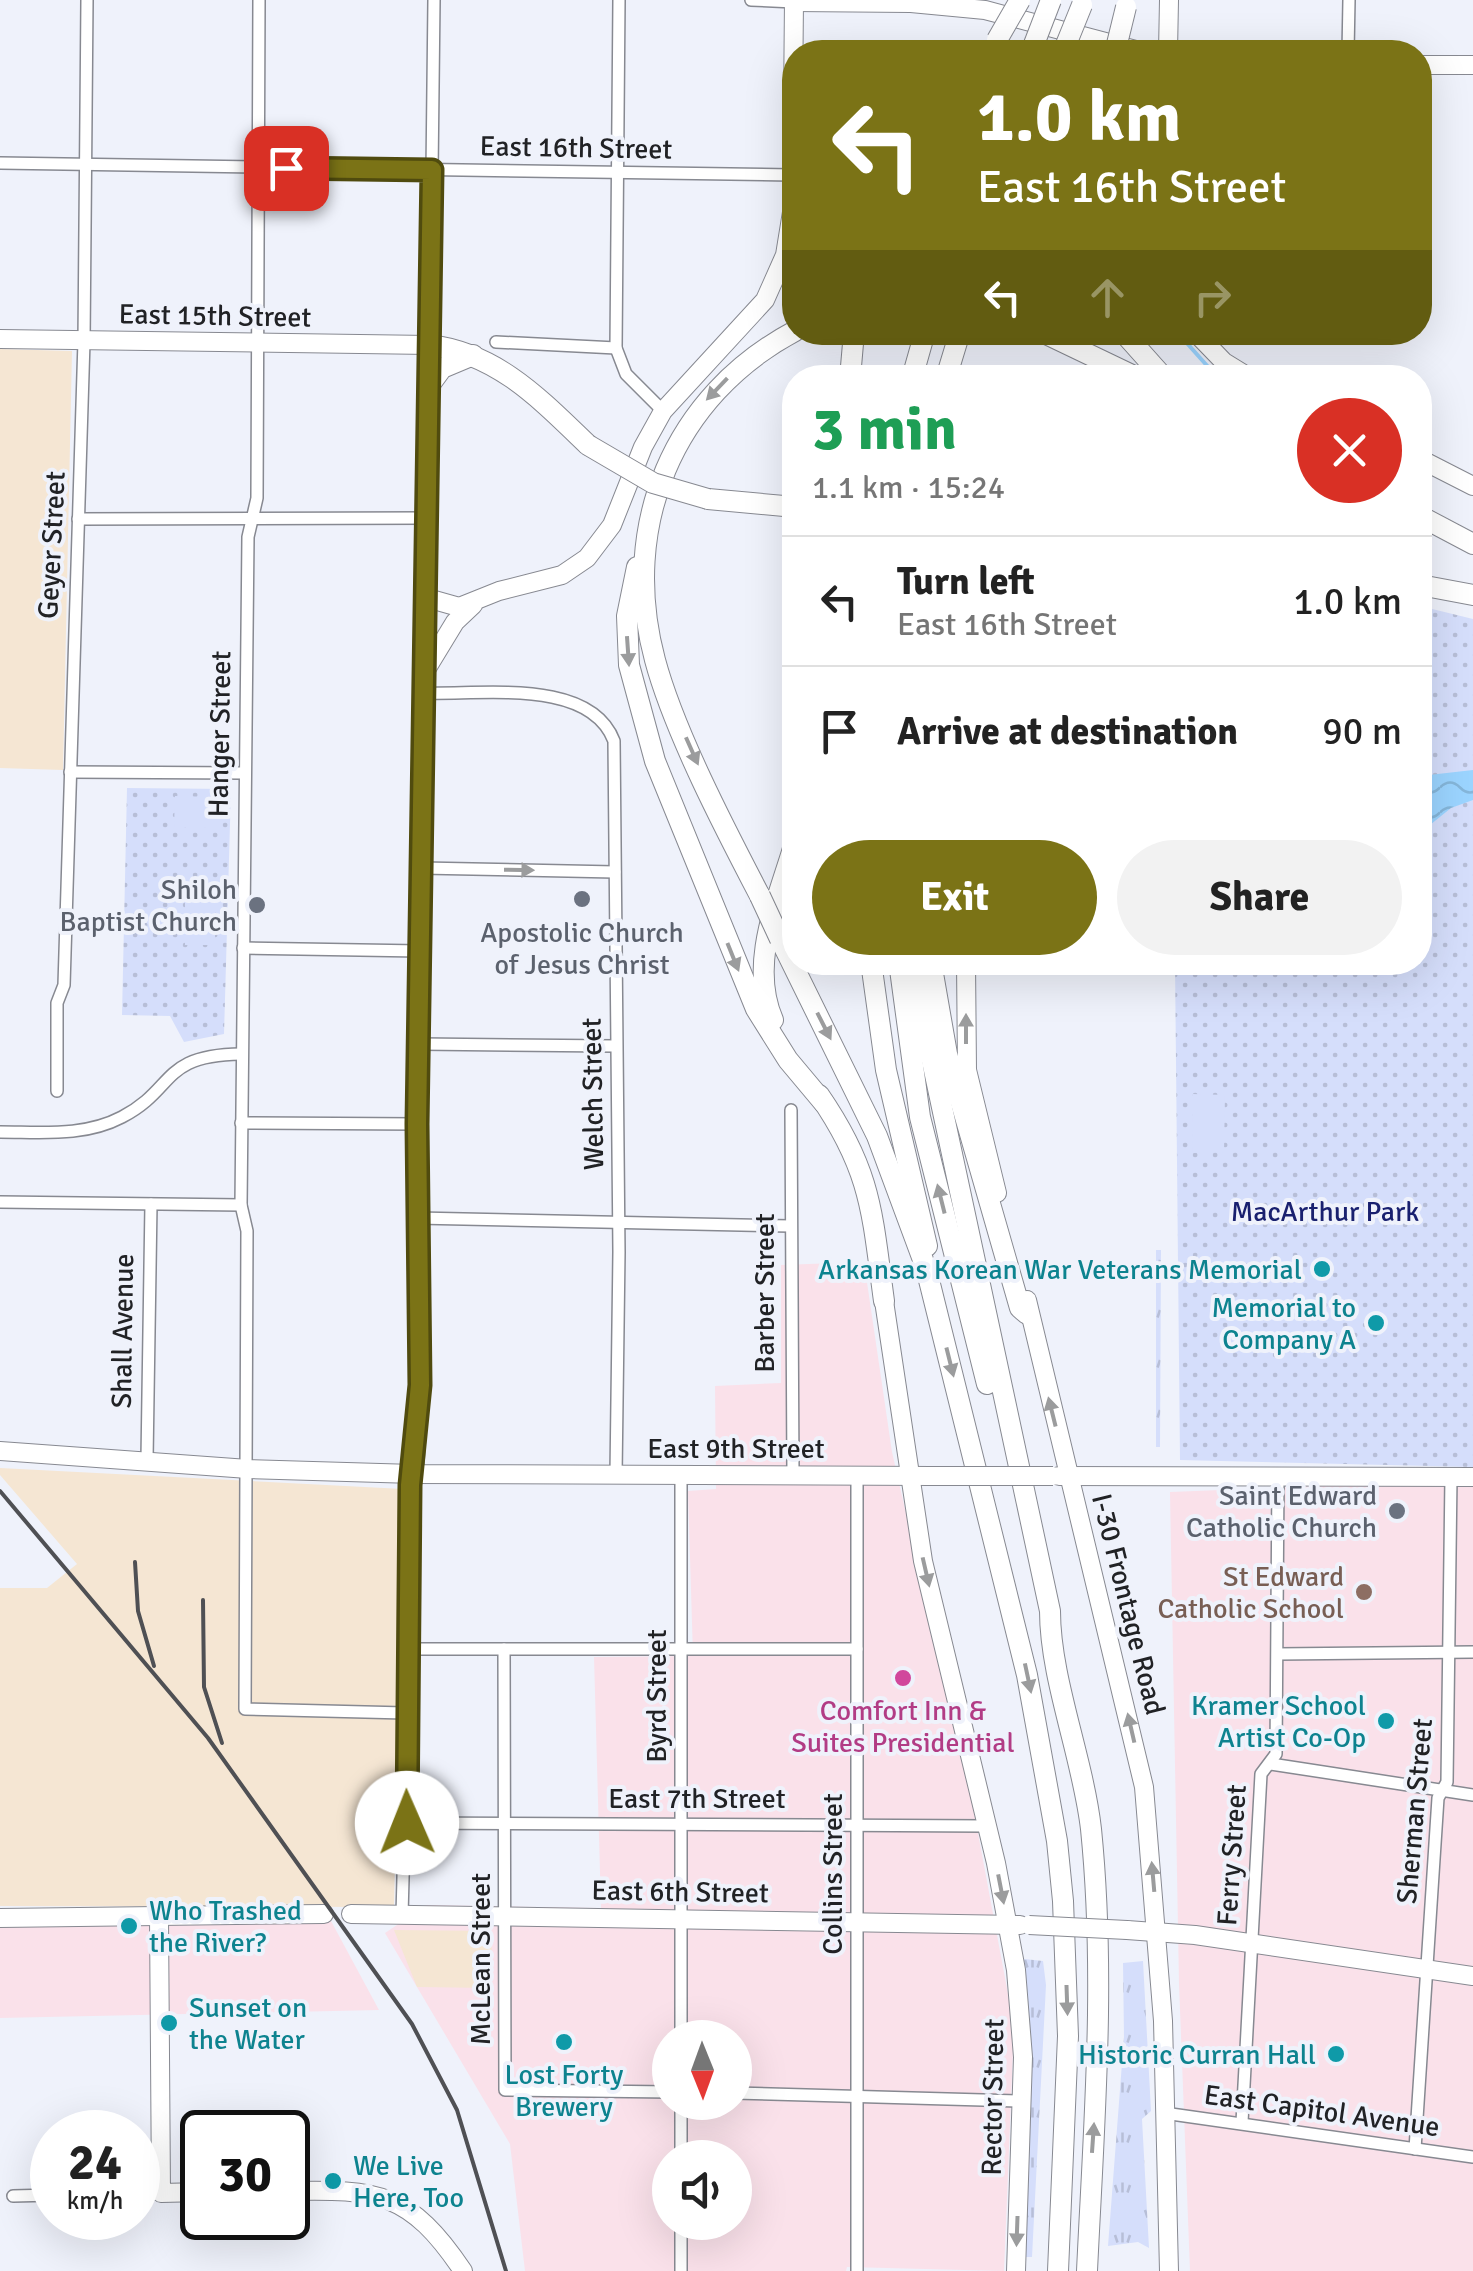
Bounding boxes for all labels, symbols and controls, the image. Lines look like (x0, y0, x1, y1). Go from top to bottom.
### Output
text: 1.0 km (977, 74, 1181, 160)
icon: left (812, 80, 942, 210)
pin (244, 126, 329, 211)
street label: East 16th Street (479, 129, 673, 167)
icon: arrive (259, 141, 314, 196)
text: East 16th Street (977, 160, 1286, 215)
icon: left (975, 270, 1030, 325)
icon: ahead (1080, 270, 1135, 325)
icon: right (1185, 270, 1240, 325)
street label: East 15th Street (118, 297, 312, 335)
one-way arrow (706, 376, 729, 400)
text: 3 min (812, 393, 957, 467)
button: close (1297, 398, 1402, 503)
text: 1.1 km · 15:24 (812, 468, 1005, 507)
street label: Geyer Street (31, 470, 73, 620)
text: Turn left (897, 558, 1035, 605)
icon: left (812, 574, 867, 629)
text: 1.0 km (1293, 578, 1402, 625)
text: East 16th Street (897, 605, 1117, 644)
one-way arrow (620, 635, 636, 667)
street label: Hanger Street (202, 650, 238, 818)
icon: arrive (812, 704, 867, 759)
text: Arrive at destination (897, 708, 1238, 755)
text: 90 m (1322, 708, 1402, 755)
one-way arrow (684, 736, 700, 766)
button: Exit (812, 840, 1097, 955)
button: Share (1117, 840, 1402, 955)
one-way arrow (503, 863, 535, 879)
place label: Shiloh Baptist Church (60, 873, 237, 939)
marker: Apostolic Church of Jesus Christ (571, 888, 593, 910)
marker: Shiloh Baptist Church (246, 894, 268, 916)
place label: Apostolic Church of Jesus Christ (480, 916, 684, 982)
one-way arrow (726, 942, 742, 972)
one-way arrow (815, 1011, 832, 1040)
one-way arrow (958, 1012, 974, 1044)
street label: Welch Street (575, 1017, 611, 1170)
one-way arrow (933, 1183, 949, 1214)
park label: MacArthur Park (1231, 1195, 1419, 1229)
street label: Barber Street (748, 1213, 782, 1373)
street label: Shall Avenue (105, 1253, 141, 1409)
place label: Arkansas Korean War Veterans Memorial (818, 1253, 1302, 1287)
marker: Arkansas Korean War Veterans Memorial (1311, 1258, 1333, 1280)
place label: Memorial to Company A (1211, 1291, 1356, 1357)
marker: Memorial to Company A (1365, 1312, 1387, 1334)
one-way arrow (943, 1347, 959, 1378)
one-way arrow (1044, 1396, 1059, 1427)
street label: East 9th Street (647, 1432, 825, 1466)
place label: Saint Edward Catholic Church (1186, 1479, 1377, 1545)
street label: I-30 Frontage Road (1084, 1490, 1172, 1718)
marker: Saint Edward Catholic Church (1386, 1500, 1408, 1522)
one-way arrow (919, 1557, 934, 1588)
place label: St Edward Catholic School (1157, 1560, 1344, 1626)
marker: St Edward Catholic School (1353, 1581, 1375, 1603)
street label: Byrd Street (640, 1629, 674, 1763)
one-way arrow (1020, 1663, 1036, 1694)
marker: Comfort Inn & Suites Presidential (892, 1667, 914, 1689)
place label: Kramer School Artist Co-Op (1191, 1689, 1366, 1755)
place label: Comfort Inn & Suites Presidential (791, 1694, 1015, 1760)
marker: Kramer School Artist Co-Op (1375, 1710, 1397, 1732)
one-way arrow (1123, 1712, 1138, 1743)
street label: Sherman Street (1390, 1717, 1440, 1905)
position arrow (355, 1771, 459, 1875)
street label: East 7th Street (608, 1782, 786, 1816)
street label: Ferry Street (1210, 1783, 1254, 1927)
street label: Collins Street (816, 1793, 850, 1955)
one-way arrow (1144, 1861, 1160, 1893)
street label: McLean Street (464, 1873, 498, 2045)
street label: East 6th Street (591, 1873, 769, 1911)
one-way arrow (993, 1873, 1009, 1904)
place label: Who Trashed the River? (149, 1894, 302, 1960)
marker: Who Trashed the River? (118, 1915, 140, 1937)
one-way arrow (1059, 1984, 1075, 2016)
place label: Sunset on the Water (189, 1991, 307, 2057)
marker: Sunset on the Water (158, 2012, 180, 2034)
street label: Rector Street (975, 2018, 1011, 2176)
north arrow (652, 2020, 752, 2120)
map controls (652, 2020, 752, 2240)
marker: Lost Forty Brewery (553, 2031, 575, 2053)
place label: Historic Curran Hall (1078, 2038, 1316, 2072)
marker: Historic Curran Hall (1325, 2043, 1347, 2065)
place label: Lost Forty Brewery (505, 2058, 623, 2124)
street label: East Capitol Avenue (1202, 2078, 1442, 2144)
speed limit sign: 30 (180, 2110, 310, 2240)
one-way arrow (1085, 2122, 1101, 2153)
text: 24 (68, 2132, 122, 2194)
button: sound (652, 2140, 752, 2240)
place label: We Live Here, Too (353, 2149, 464, 2215)
marker: We Live Here, Too (322, 2170, 344, 2192)
text: km/h (67, 2185, 123, 2216)
one-way arrow (1009, 2216, 1025, 2248)

